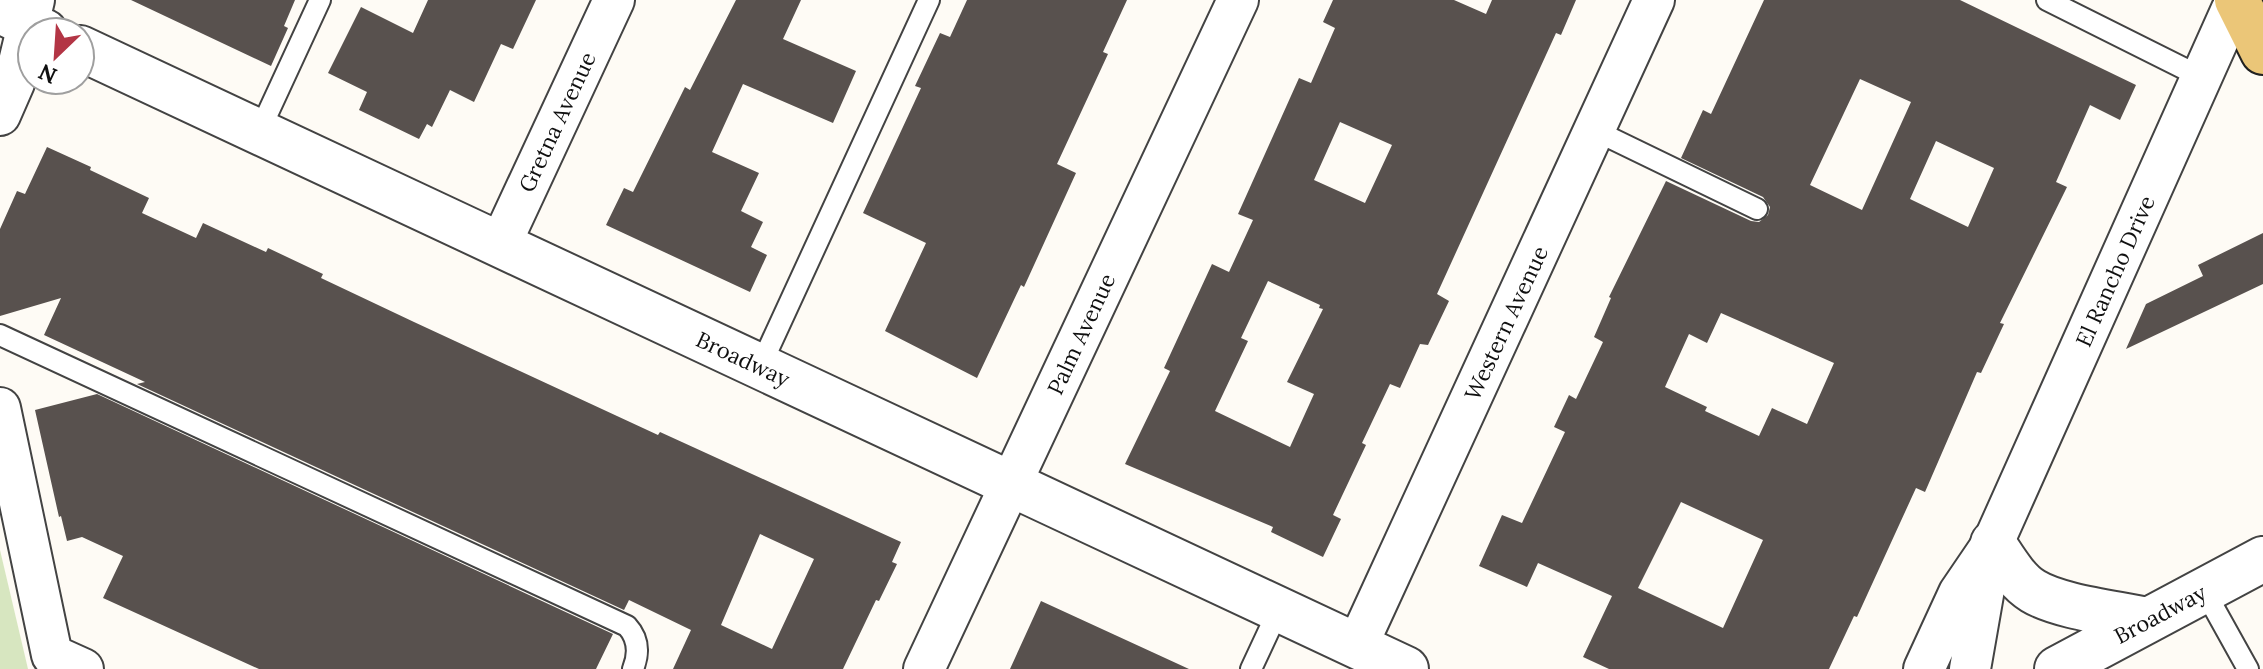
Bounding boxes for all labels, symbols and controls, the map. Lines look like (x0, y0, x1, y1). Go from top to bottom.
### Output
north arrow (16, 16, 96, 96)
street label: Gretna Avenue (512, 47, 602, 197)
text: N (34, 58, 61, 90)
street label: El Rancho Drive (2069, 191, 2161, 351)
street label: Western Avenue (1458, 241, 1554, 405)
street label: Palm Avenue (1041, 269, 1121, 399)
street label: Broadway (692, 325, 795, 393)
street label: Broadway (2109, 578, 2211, 650)

